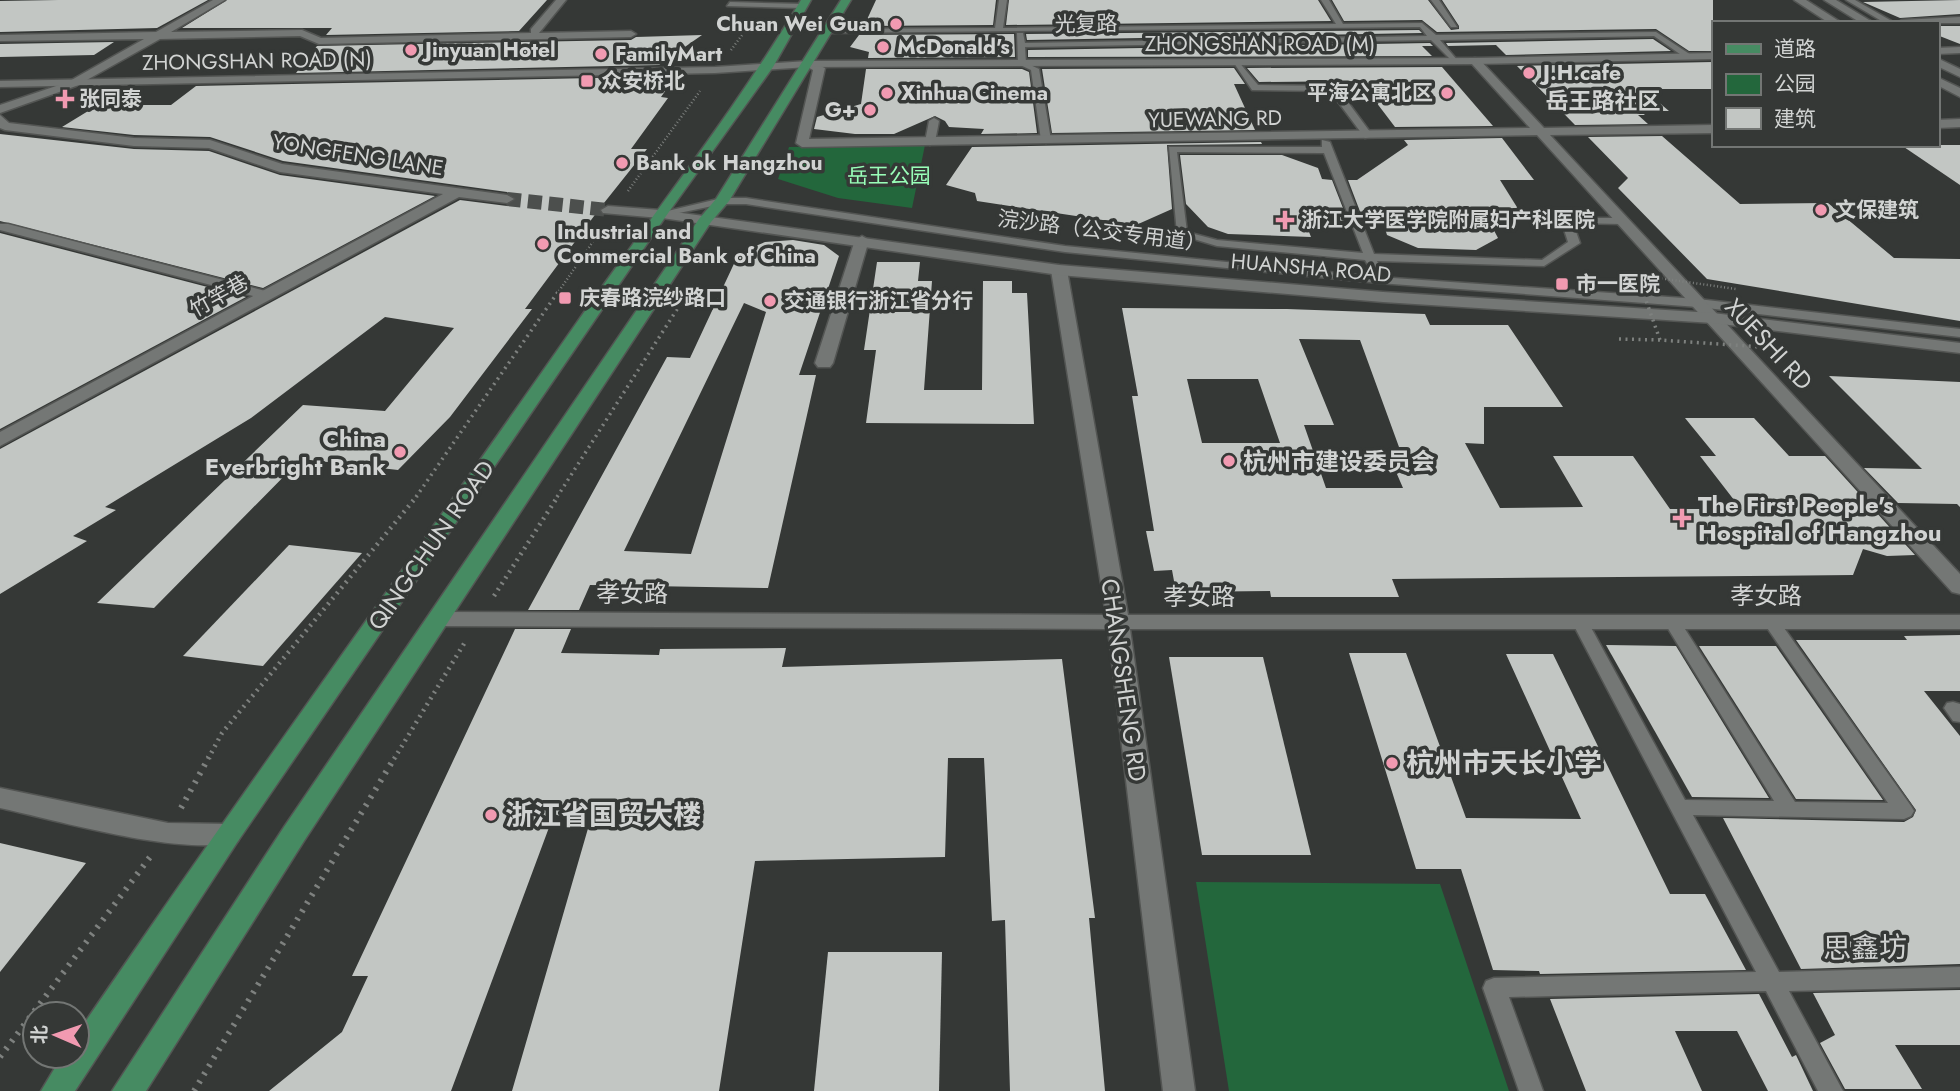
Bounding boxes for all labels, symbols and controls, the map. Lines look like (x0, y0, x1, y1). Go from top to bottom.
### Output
street label: 光复路 (1054, 8, 1118, 40)
place label: Chuan Wei Guan (716, 9, 882, 39)
marker: Chuan Wei Guan (888, 16, 904, 32)
legend (1712, 21, 1939, 147)
street label: ZHONGSHAN ROAD (M) (1145, 29, 1375, 59)
place label: McDonald's (897, 32, 1010, 62)
text: 道路 (1774, 34, 1816, 64)
place label: Jinyuan Hotel (421, 35, 556, 65)
place label: FamilyMart (615, 39, 723, 69)
marker: McDonald's (875, 39, 891, 55)
marker: Jinyuan Hotel (403, 42, 419, 58)
street label: ZHONGSHAN ROAD (N) (142, 44, 372, 78)
marker: FamilyMart (593, 46, 609, 62)
place label: J.H.cafe (1539, 58, 1621, 88)
marker: J.H.cafe (1521, 65, 1537, 81)
place label: 众安桥北 (601, 66, 685, 96)
text: 公园 (1774, 69, 1816, 99)
marker: 众安桥北 (579, 73, 595, 89)
place label: Xinhua Cinema (901, 78, 1048, 108)
place label: 平海公寓北区 (1307, 78, 1433, 108)
place label: 张同泰 (79, 84, 142, 114)
district label: 岳王路社区 (1546, 84, 1661, 118)
marker: Xinhua Cinema (879, 85, 895, 101)
marker: 平海公寓北区 (1439, 85, 1455, 101)
marker: 张同泰 (57, 91, 73, 107)
place label: G+ (825, 95, 856, 125)
marker: G+ (862, 102, 878, 118)
street label: YUEWANG RD (1148, 103, 1282, 135)
text: 建筑 (1774, 104, 1816, 134)
street label: YONGFENG LANE (270, 127, 446, 183)
place label: Bank ok Hangzhou (636, 148, 823, 178)
marker: Bank ok Hangzhou (614, 155, 630, 171)
park label: 岳王公园 (847, 161, 931, 191)
place label: 文保建筑 (1835, 195, 1919, 225)
marker: 文保建筑 (1813, 202, 1829, 218)
street label: 浣沙路（公交专用道） (996, 203, 1208, 259)
place label: 浙江大学医学院附属妇产科医院 (1301, 205, 1595, 235)
marker: 浙江大学医学院附属妇产科医院 (1275, 210, 1295, 230)
place label: Industrial and Commercial Bank of China (557, 217, 816, 271)
marker: Industrial and Commercial Bank of China (535, 236, 551, 252)
street label: HUANSHA ROAD (1230, 246, 1392, 290)
street label: 竹竿巷 (184, 268, 254, 324)
place label: 市一医院 (1576, 269, 1660, 299)
marker: 市一医院 (1554, 276, 1570, 292)
place label: 庆春路浣纱路口 (579, 283, 726, 313)
place label: 交通银行浙江省分行 (784, 286, 973, 316)
marker: 庆春路浣纱路口 (557, 290, 573, 306)
street label: XUESHI RD (1717, 290, 1821, 398)
marker: 交通银行浙江省分行 (762, 293, 778, 309)
place label: China Everbright Bank (205, 421, 386, 484)
marker: China Everbright Bank (392, 444, 408, 460)
place label: 杭州市建设委员会 (1243, 444, 1435, 479)
street label: QINGCHUN ROAD (359, 453, 503, 637)
marker: 杭州市建设委员会 (1221, 453, 1237, 469)
place label: The First People's Hospital of Hangzhou (1698, 487, 1942, 550)
marker: The First People's Hospital of Hangzhou (1672, 508, 1692, 528)
street label: 孝女路 (596, 576, 668, 611)
street label: CHANGSHENG RD (1092, 576, 1156, 784)
street label: 孝女路 (1730, 578, 1802, 613)
street label: 孝女路 (1163, 579, 1235, 614)
place label: 杭州市天长小学 (1406, 743, 1602, 784)
marker: 杭州市天长小学 (1384, 755, 1400, 771)
place label: 浙江省国贸大楼 (505, 795, 701, 836)
marker: 浙江省国贸大楼 (483, 807, 499, 823)
street label: 思鑫坊 (1823, 927, 1907, 969)
north arrow (21, 1000, 91, 1070)
text: 北 (26, 1024, 53, 1044)

